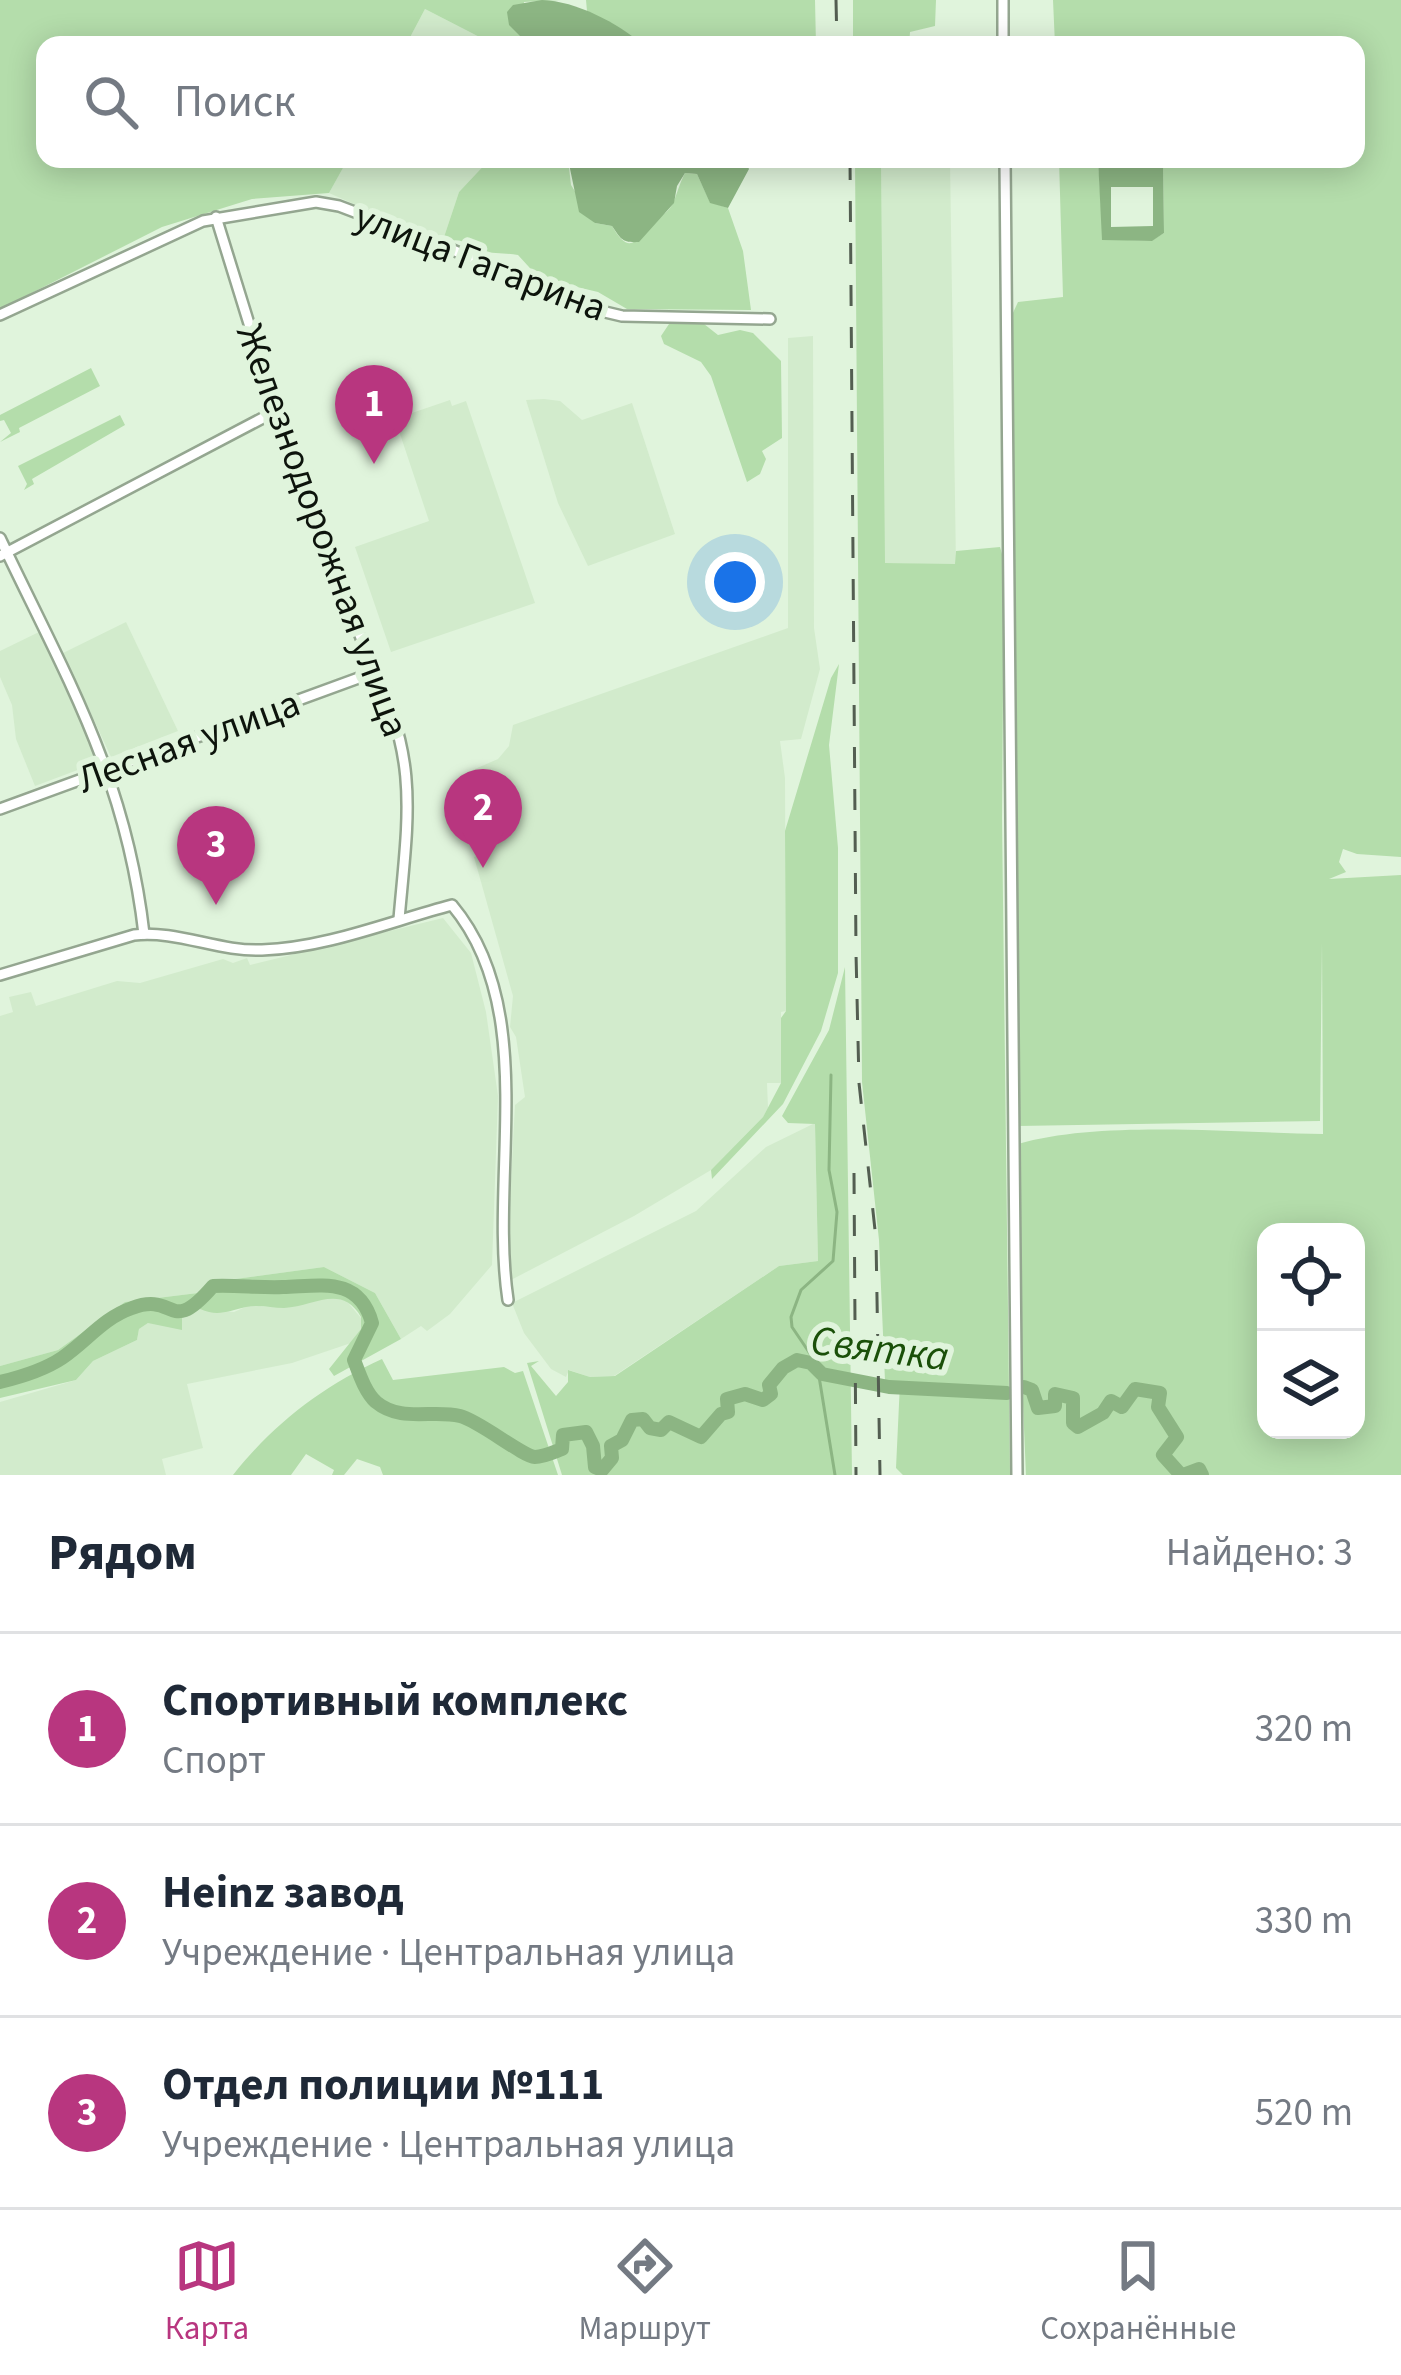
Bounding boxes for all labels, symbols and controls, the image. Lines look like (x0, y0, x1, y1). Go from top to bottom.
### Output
search box (36, 36, 1365, 168)
icon: search (78, 69, 144, 135)
text: Поиск (174, 70, 296, 134)
street label: улица Гагарина (346, 189, 614, 337)
street label: Железнодорожная улица (221, 316, 423, 745)
pin: 1 (335, 365, 413, 464)
your location (705, 552, 765, 612)
street label: Лесная улица (69, 676, 308, 808)
pin: 2 (444, 769, 522, 868)
pin: 3 (177, 806, 255, 905)
map controls (1257, 1223, 1365, 1439)
button: locate (1257, 1223, 1365, 1331)
water label: Святка (807, 1311, 952, 1387)
button: layers (1257, 1331, 1365, 1439)
text: Рядом (48, 1517, 197, 1589)
text: Найдено: 3 (1166, 1525, 1353, 1581)
text: Спортивный комплекс (162, 1669, 628, 1733)
text: 1 (77, 1701, 97, 1757)
text: 320 m (1255, 1701, 1353, 1757)
text: Спорт (162, 1733, 266, 1789)
text: Heinz завод (162, 1861, 404, 1925)
text: 2 (77, 1893, 97, 1949)
text: 330 m (1255, 1893, 1353, 1949)
text: Учреждение · Центральная улица (162, 1925, 735, 1981)
text: Отдел полиции №111 (162, 2053, 604, 2117)
text: 3 (77, 2085, 97, 2141)
text: 520 m (1255, 2085, 1353, 2141)
text: Учреждение · Центральная улица (162, 2117, 735, 2173)
tab: Карта (165, 2233, 249, 2352)
tab: Маршрут (579, 2233, 711, 2352)
tab: Сохранённые (1040, 2233, 1236, 2352)

